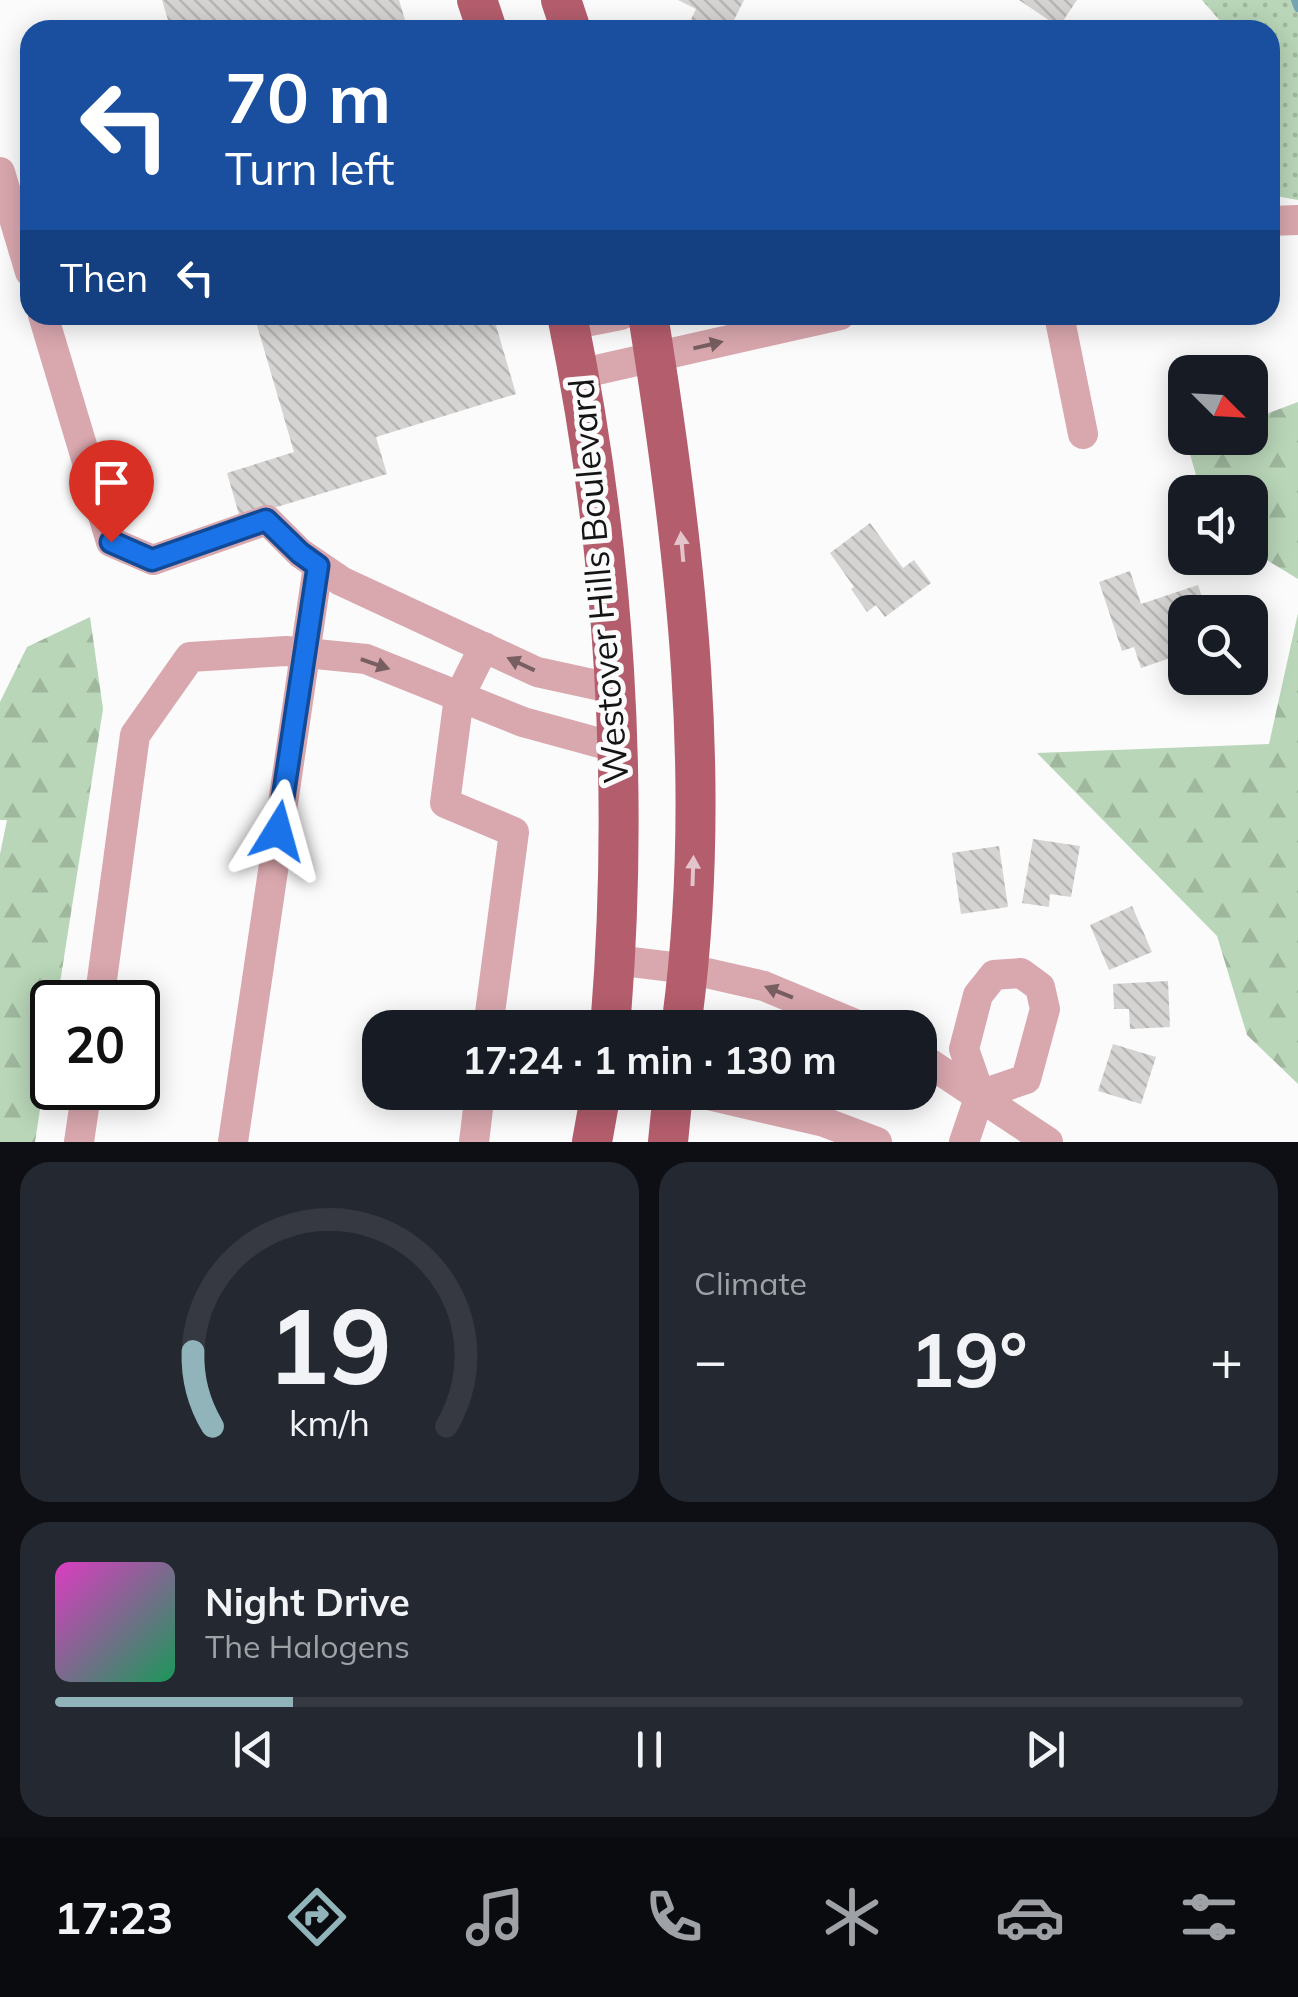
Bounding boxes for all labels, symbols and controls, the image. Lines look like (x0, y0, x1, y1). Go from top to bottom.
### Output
text: 70 m (225, 53, 391, 141)
icon: left (60, 60, 190, 190)
text: Turn left (225, 140, 394, 196)
icon: left (168, 250, 223, 305)
text: Then (60, 254, 148, 302)
one-way arrow (693, 337, 724, 352)
north arrow (1168, 355, 1268, 455)
map controls (1168, 355, 1268, 695)
street label: Westover Hills Boulevard (558, 377, 638, 785)
pin (69, 440, 154, 543)
icon: arrive (84, 455, 139, 510)
button: sound (1168, 475, 1268, 575)
one-way arrow (674, 530, 690, 562)
button: search (1168, 595, 1268, 695)
one-way arrow (506, 656, 535, 673)
one-way arrow (360, 658, 390, 673)
position arrow (226, 779, 330, 883)
one-way arrow (685, 855, 701, 887)
speed limit sign: 20 (30, 980, 160, 1110)
one-way arrow (764, 984, 794, 1000)
text: 17:24 · 1 min · 130 m (462, 1036, 837, 1084)
text: Climate (694, 1263, 807, 1303)
text: 19 (267, 1279, 392, 1410)
text: 19° (909, 1312, 1028, 1406)
text: − (694, 1325, 727, 1394)
text: + (1210, 1325, 1243, 1394)
text: km/h (289, 1400, 370, 1445)
text: Night Drive (205, 1578, 410, 1626)
text: The Halogens (205, 1626, 410, 1666)
icon: previous (226, 1722, 281, 1777)
icon: pause (622, 1722, 677, 1777)
icon: next (1018, 1722, 1073, 1777)
icon: directions (282, 1882, 352, 1952)
icon: music (460, 1882, 530, 1952)
icon: phone (639, 1882, 709, 1952)
icon: climate (817, 1882, 887, 1952)
icon: car (995, 1882, 1065, 1952)
icon: filters (1174, 1882, 1244, 1952)
text: 17:23 (54, 1889, 173, 1945)

